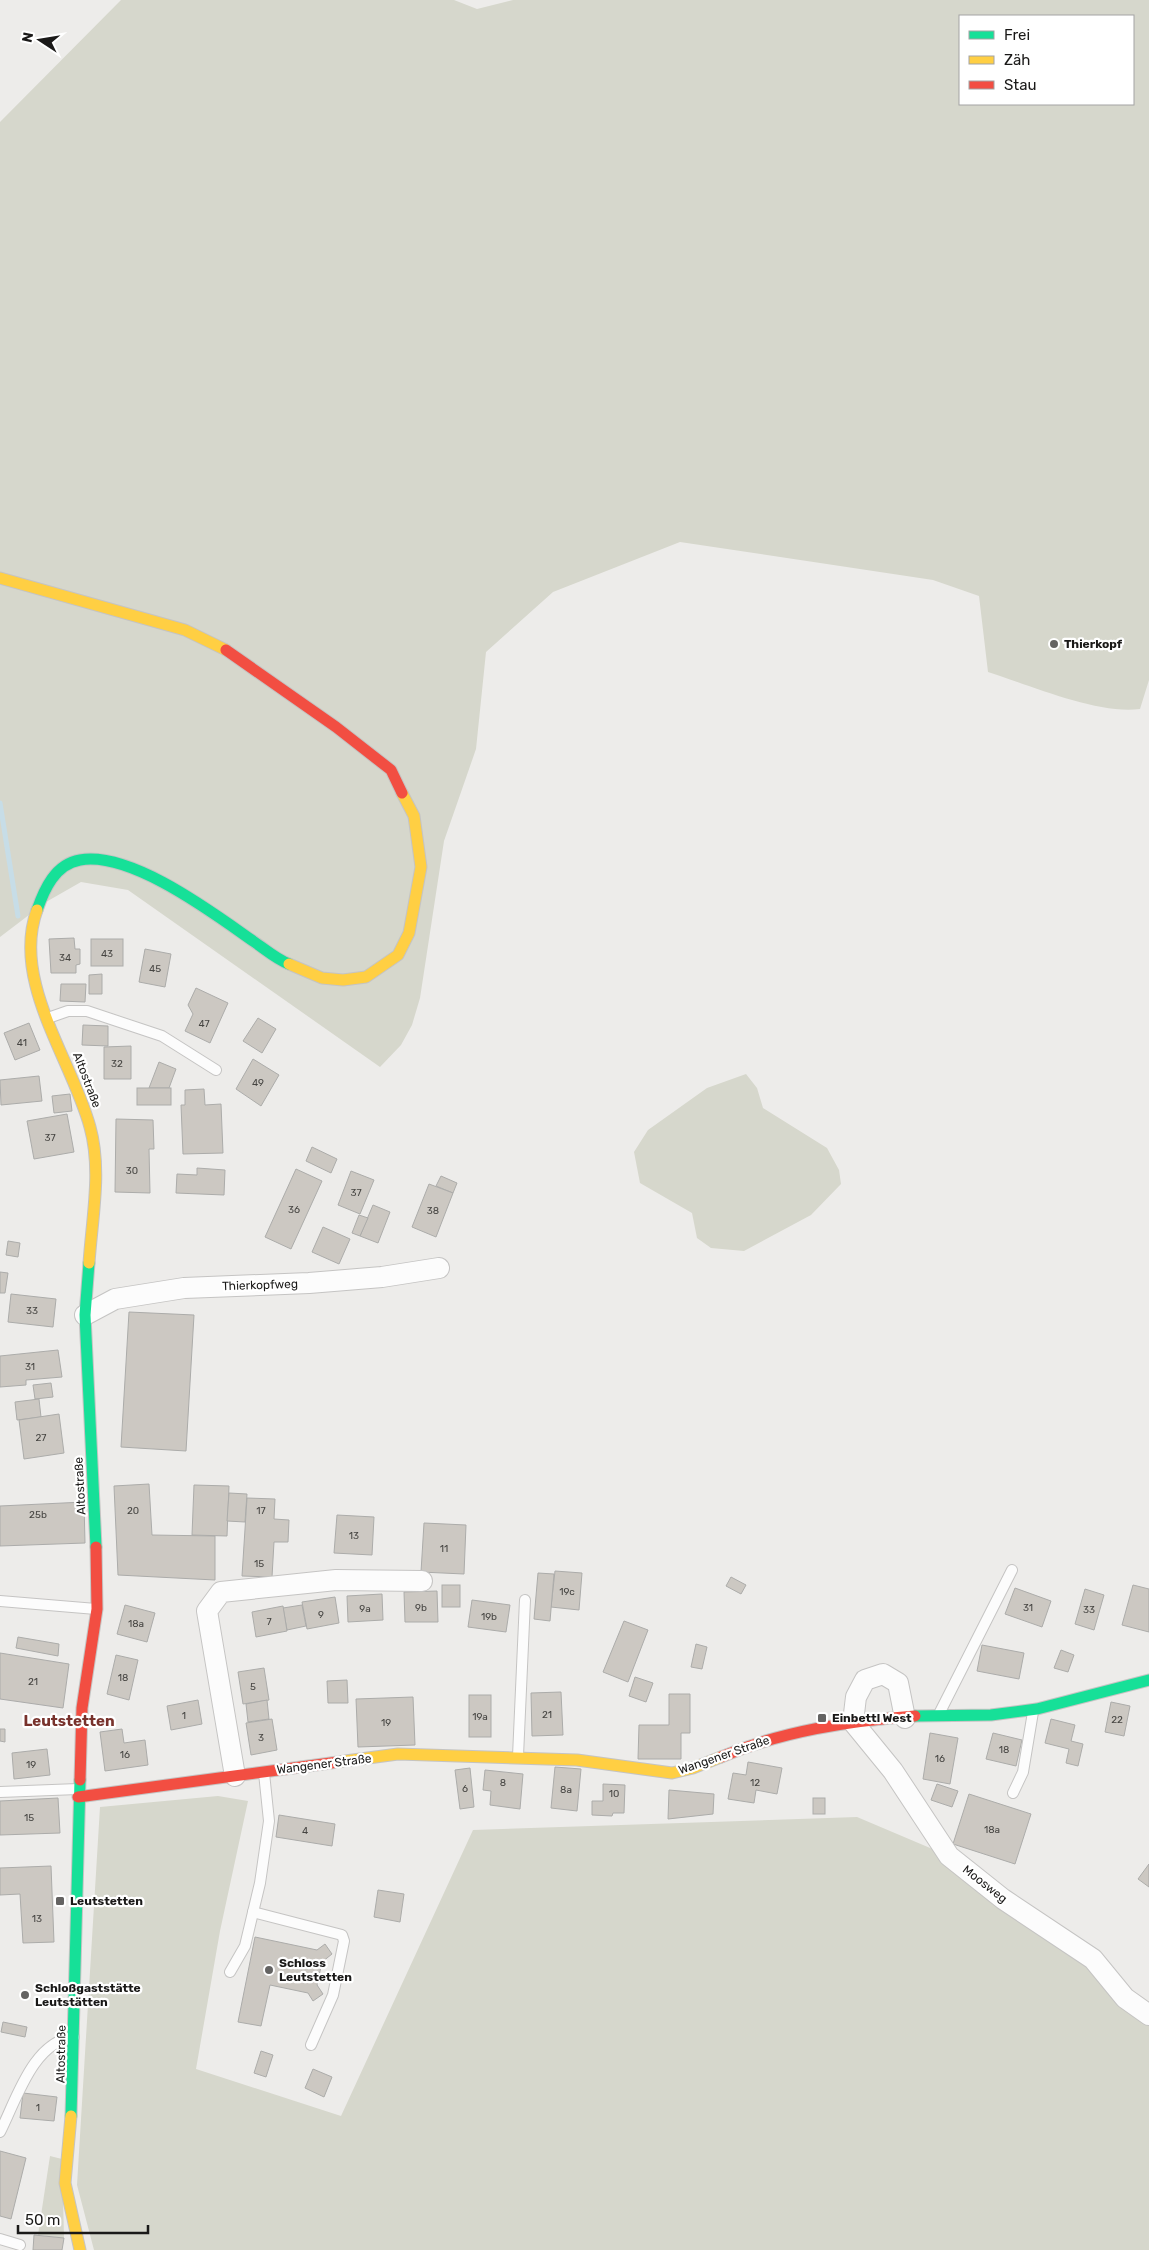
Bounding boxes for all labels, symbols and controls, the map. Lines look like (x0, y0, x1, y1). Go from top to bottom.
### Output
north arrow (15, 15, 65, 65)
legend (959, 15, 1134, 105)
text: Frei (1004, 26, 1030, 44)
text: N (18, 31, 37, 44)
text: Zäh (1004, 51, 1030, 69)
text: Stau (1004, 76, 1037, 94)
place label: Thierkopf (1064, 637, 1123, 651)
marker: Thierkopf (1048, 638, 1060, 650)
house number: 43 (101, 948, 113, 960)
house number: 34 (59, 952, 71, 964)
house number: 45 (149, 963, 161, 975)
house number: 47 (198, 1018, 210, 1030)
house number: 41 (17, 1037, 27, 1049)
street label: Altostraße (70, 1050, 104, 1110)
house number: 32 (111, 1058, 123, 1070)
house number: 49 (252, 1077, 264, 1089)
house number: 37 (44, 1132, 56, 1144)
house number: 30 (126, 1165, 138, 1177)
house number: 37 (350, 1187, 362, 1199)
house number: 36 (288, 1204, 300, 1216)
house number: 38 (427, 1205, 439, 1217)
street label: Thierkopfweg (222, 1277, 298, 1293)
house number: 33 (26, 1305, 38, 1317)
house number: 31 (25, 1361, 35, 1373)
house number: 27 (36, 1432, 47, 1444)
street label: Altostraße (71, 1456, 89, 1515)
house number: 20 (127, 1505, 139, 1517)
house number: 17 (256, 1505, 266, 1517)
house number: 25b (29, 1509, 47, 1521)
house number: 13 (349, 1530, 359, 1542)
house number: 11 (440, 1543, 448, 1555)
house number: 15 (254, 1558, 264, 1570)
house number: 19c (559, 1586, 575, 1598)
house number: 9b (415, 1602, 427, 1614)
house number: 31 (1023, 1602, 1033, 1614)
house number: 9a (359, 1603, 371, 1615)
house number: 33 (1083, 1604, 1095, 1616)
house number: 9 (318, 1609, 324, 1621)
house number: 19b (481, 1611, 497, 1623)
house number: 7 (266, 1616, 272, 1628)
house number: 18a (128, 1618, 144, 1630)
house number: 18 (118, 1672, 128, 1684)
house number: 21 (28, 1676, 38, 1688)
house number: 5 (250, 1681, 256, 1693)
house number: 21 (542, 1709, 552, 1721)
house number: 1 (182, 1710, 186, 1722)
house number: 19a (472, 1711, 488, 1723)
place label: Einbettl West (832, 1711, 912, 1725)
district label: Leutstetten (23, 1712, 115, 1730)
marker: Einbettl West (816, 1712, 828, 1724)
house number: 22 (1111, 1714, 1123, 1726)
house number: 19 (381, 1717, 391, 1729)
house number: 3 (258, 1732, 264, 1744)
street label: Wangener Straße (677, 1733, 772, 1777)
house number: 18 (999, 1744, 1009, 1756)
house number: 16 (120, 1749, 130, 1761)
street label: Wangener Straße (276, 1751, 372, 1777)
house number: 16 (935, 1753, 945, 1765)
house number: 19 (26, 1759, 36, 1771)
house number: 8 (500, 1777, 506, 1789)
house number: 12 (750, 1777, 760, 1789)
house number: 6 (462, 1783, 468, 1795)
house number: 8a (560, 1784, 572, 1796)
house number: 10 (609, 1788, 619, 1800)
house number: 15 (24, 1812, 34, 1824)
house number: 18a (984, 1824, 1000, 1836)
house number: 4 (302, 1825, 308, 1837)
street label: Moosweg (960, 1862, 1010, 1906)
place label: Leutstetten (70, 1894, 143, 1908)
marker: Leutstetten (54, 1895, 66, 1907)
house number: 13 (32, 1913, 42, 1925)
place label: Schloss Leutstetten (279, 1956, 352, 1984)
marker: Schloss Leutstetten (263, 1964, 275, 1976)
place label: Schloßgaststätte Leutstätten (35, 1981, 141, 2009)
marker: Schloßgaststätte Leutstätten (19, 1989, 31, 2001)
street label: Altostraße (53, 2024, 69, 2083)
house number: 1 (36, 2102, 40, 2114)
scale bar (18, 2202, 148, 2234)
text: 50 m (25, 2211, 60, 2229)

